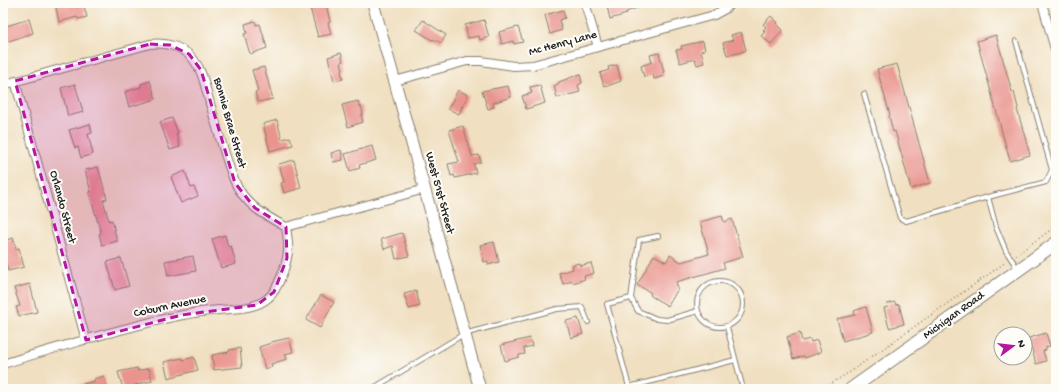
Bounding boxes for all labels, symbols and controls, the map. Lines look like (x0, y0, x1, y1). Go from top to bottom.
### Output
street label: Mc Henry Lane (527, 28, 599, 60)
street label: Bonnie Brae Street (209, 75, 249, 171)
street label: West 51st Street (421, 151, 457, 236)
street label: Orlando Street (46, 169, 79, 246)
street label: Michigan Road (921, 289, 988, 343)
street label: Coburn Avenue (133, 292, 208, 321)
north arrow (993, 326, 1033, 366)
text: N (1014, 339, 1027, 349)

